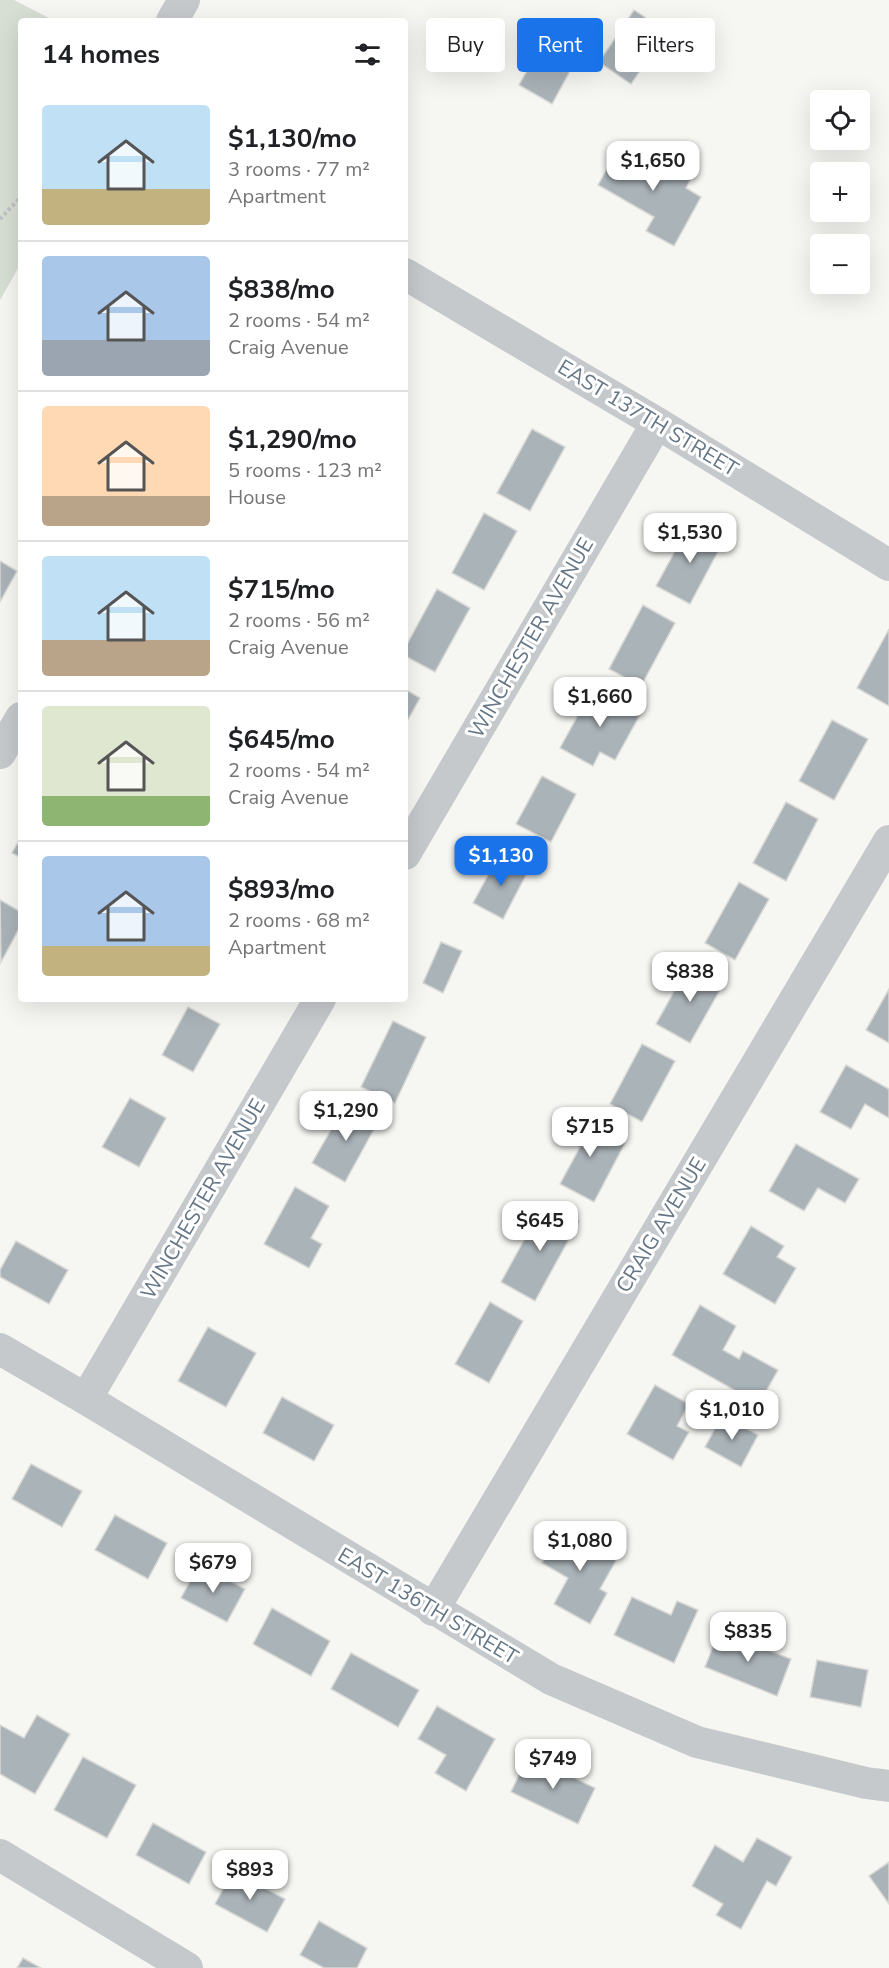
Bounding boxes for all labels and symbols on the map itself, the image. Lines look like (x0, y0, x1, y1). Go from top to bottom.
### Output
pin: $1,650 (604, 141, 702, 192)
street label: EAST 137TH STREET (553, 353, 744, 483)
pin: $1,530 (641, 513, 739, 564)
street label: WINCHESTER AVENUE (462, 533, 600, 743)
pin: $1,660 (551, 677, 649, 728)
pin: $1,130 (452, 836, 550, 887)
pin: $838 (654, 952, 726, 1003)
pin: $1,290 (297, 1091, 395, 1142)
street label: WINCHESTER AVENUE (134, 1094, 272, 1304)
pin: $715 (554, 1107, 626, 1158)
street label: CRAIG AVENUE (610, 1152, 712, 1298)
pin: $645 (504, 1201, 576, 1252)
pin: $1,010 (683, 1390, 781, 1441)
pin: $1,080 (531, 1521, 629, 1572)
street label: EAST 136TH STREET (333, 1541, 524, 1671)
pin: $679 (177, 1543, 249, 1594)
pin: $835 (712, 1612, 784, 1663)
pin: $749 (517, 1739, 589, 1790)
pin: $893 (214, 1850, 286, 1901)

